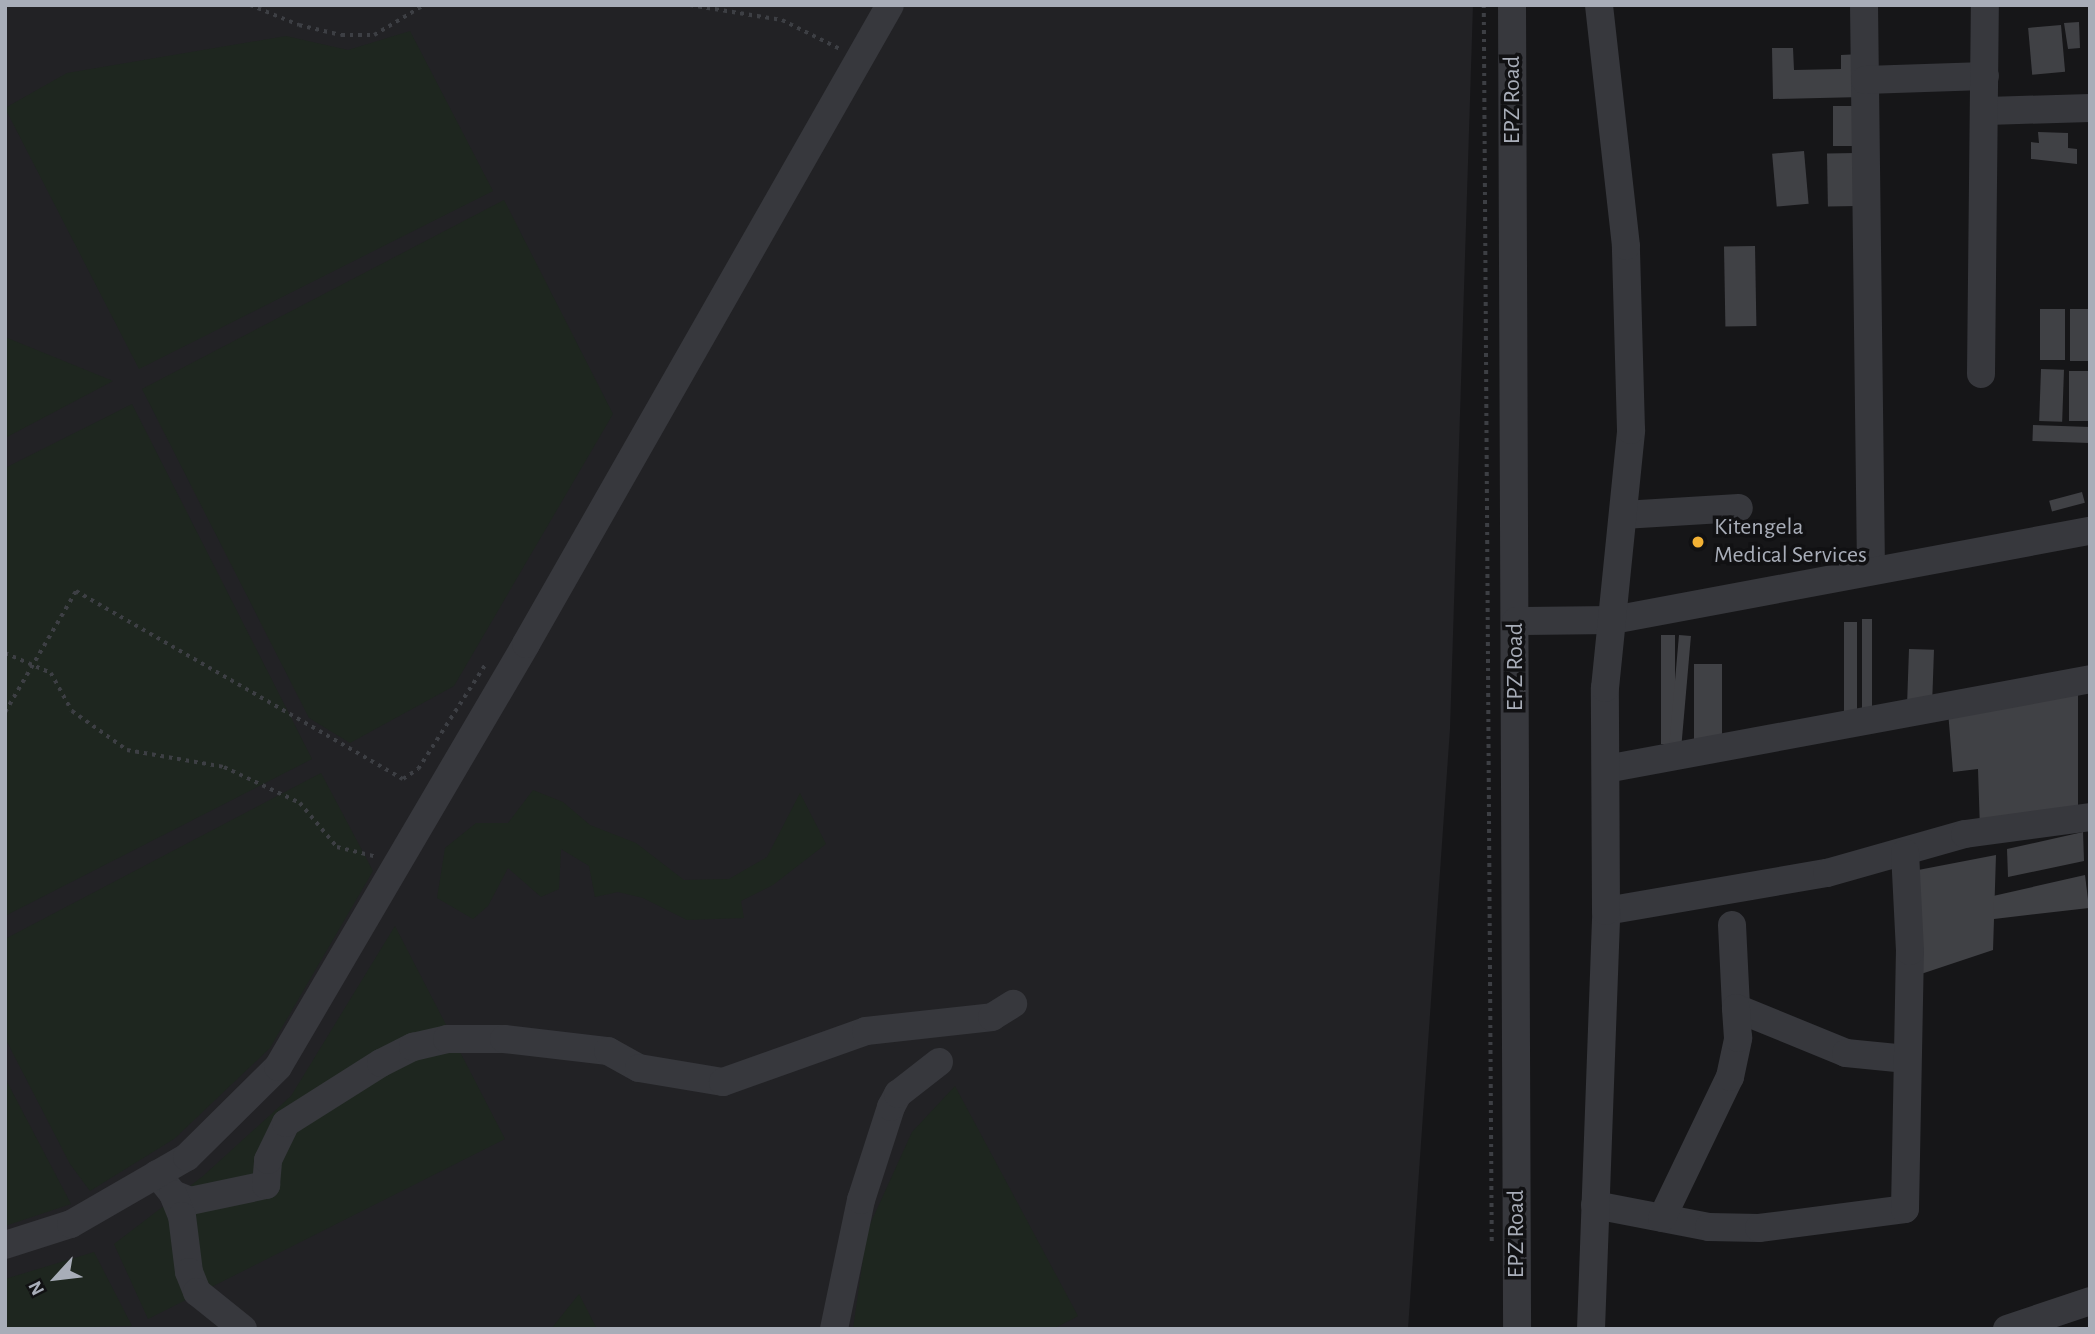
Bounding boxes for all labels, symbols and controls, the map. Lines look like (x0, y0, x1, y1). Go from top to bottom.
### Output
street label: EPZ Road (1499, 56, 1527, 144)
place label: Kitengela Medical Services (1714, 514, 1867, 570)
marker: Kitengela Medical Services (1688, 532, 1708, 552)
street label: EPZ Road (1502, 623, 1530, 711)
street label: EPZ Road (1503, 1190, 1531, 1278)
north arrow (21, 1243, 91, 1313)
text: N (25, 1278, 48, 1298)

